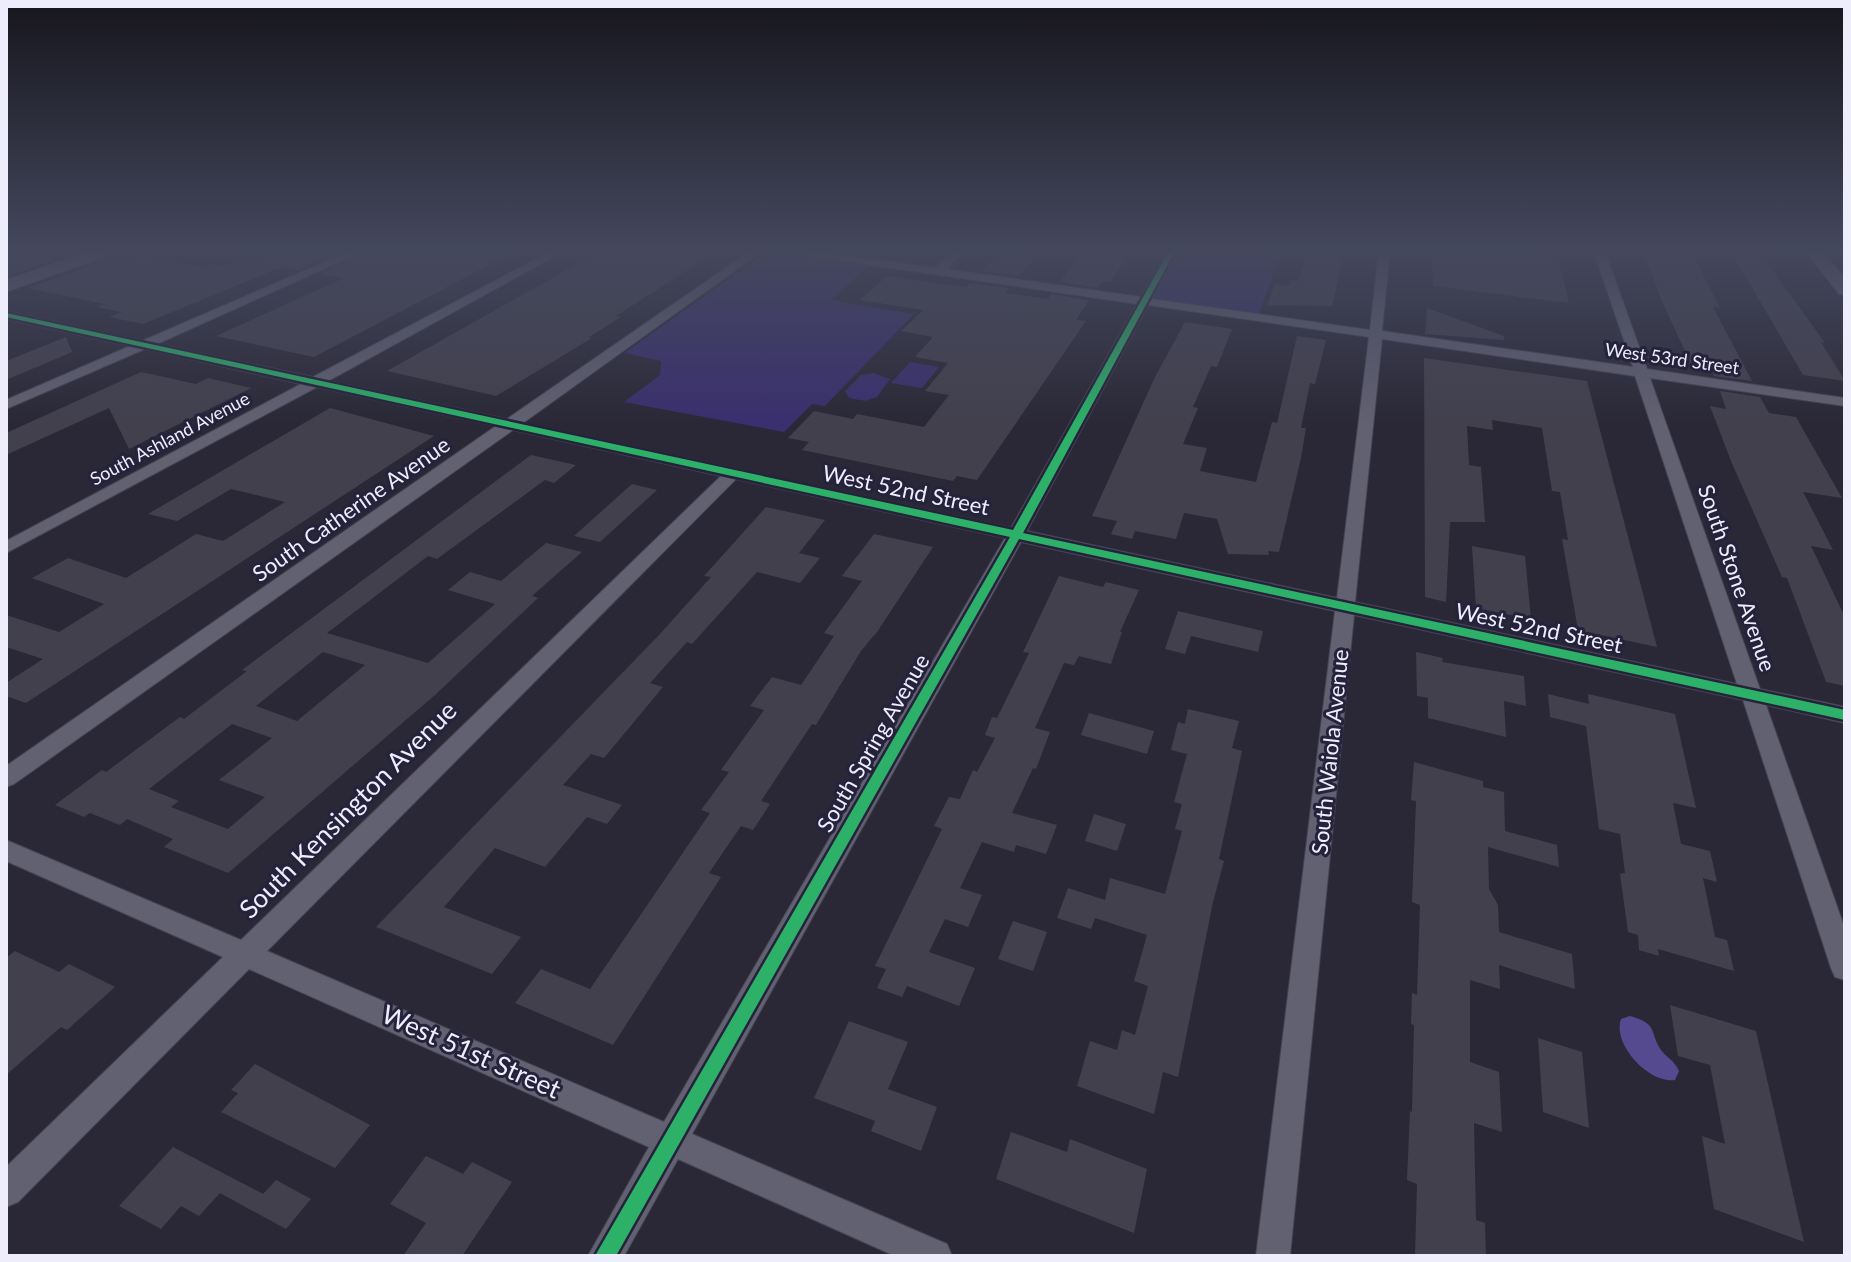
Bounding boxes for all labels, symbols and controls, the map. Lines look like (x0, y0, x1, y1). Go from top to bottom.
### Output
street label: West 53rd Street (1604, 338, 1741, 378)
street label: South Ashland Avenue (86, 387, 253, 489)
street label: South Catherine Avenue (247, 430, 455, 587)
street label: West 52nd Street (820, 459, 992, 520)
street label: South Stone Avenue (1693, 481, 1782, 675)
street label: West 52nd Street (1453, 597, 1625, 658)
street label: South Waiola Avenue (1305, 648, 1354, 856)
street label: South Spring Avenue (811, 649, 935, 837)
street label: South Kensington Avenue (232, 694, 463, 925)
street label: West 51st Street (377, 997, 566, 1105)

